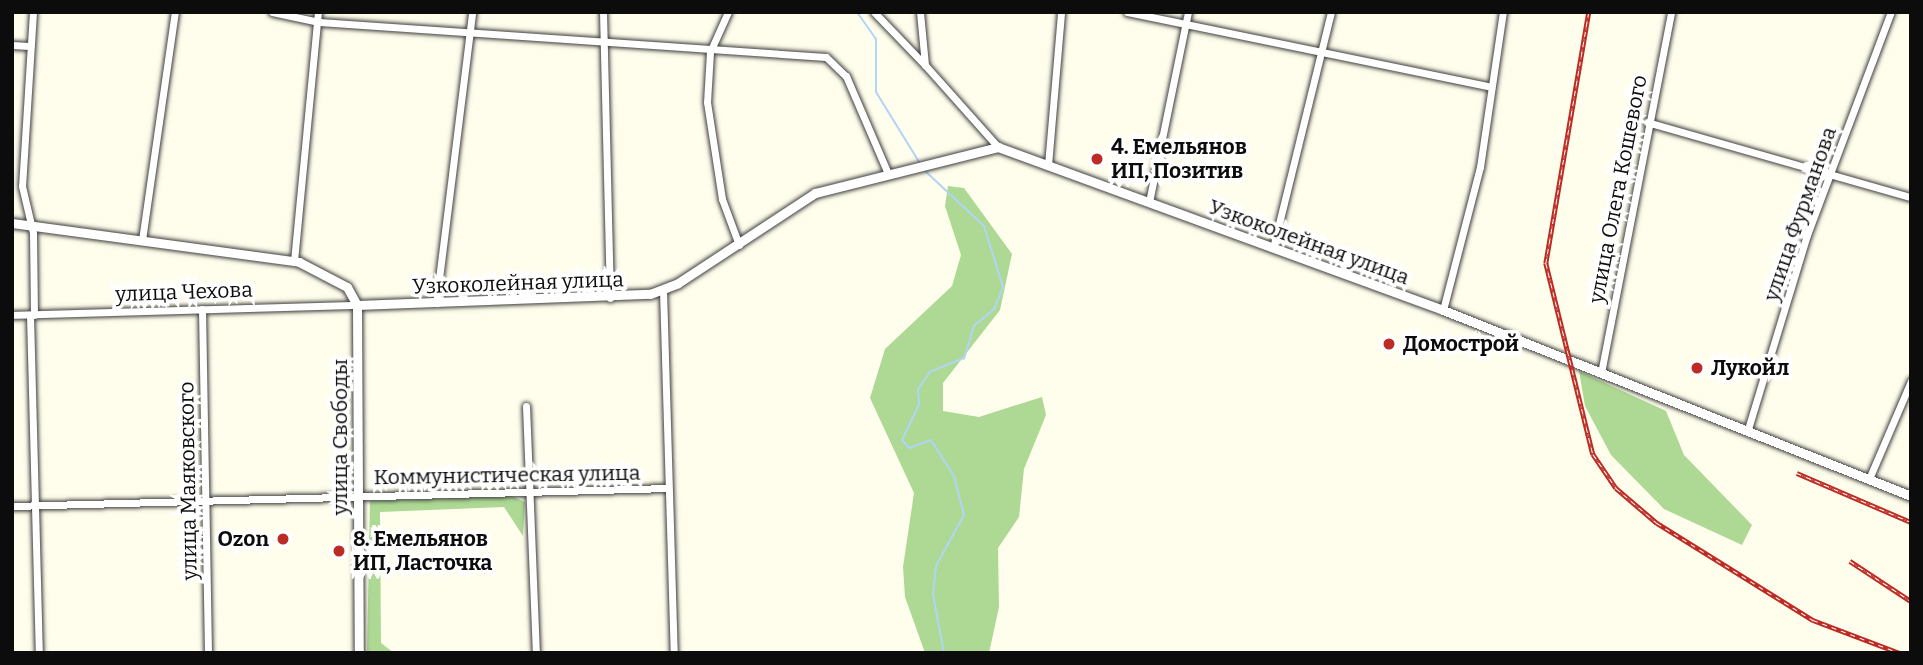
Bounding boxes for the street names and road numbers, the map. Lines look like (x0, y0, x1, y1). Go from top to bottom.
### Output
street label: улица Олега Кошевого (1584, 73, 1652, 305)
street label: улица Фурманова (1758, 124, 1842, 304)
street label: Узкоколейная улица (1205, 194, 1413, 290)
street label: Узкоколейная улица (412, 267, 624, 299)
street label: улица Чехова (115, 277, 253, 307)
street label: улица Свободы (327, 359, 353, 515)
street label: улица Маяковского (174, 381, 202, 581)
street label: Коммунистическая улица (373, 460, 641, 490)

